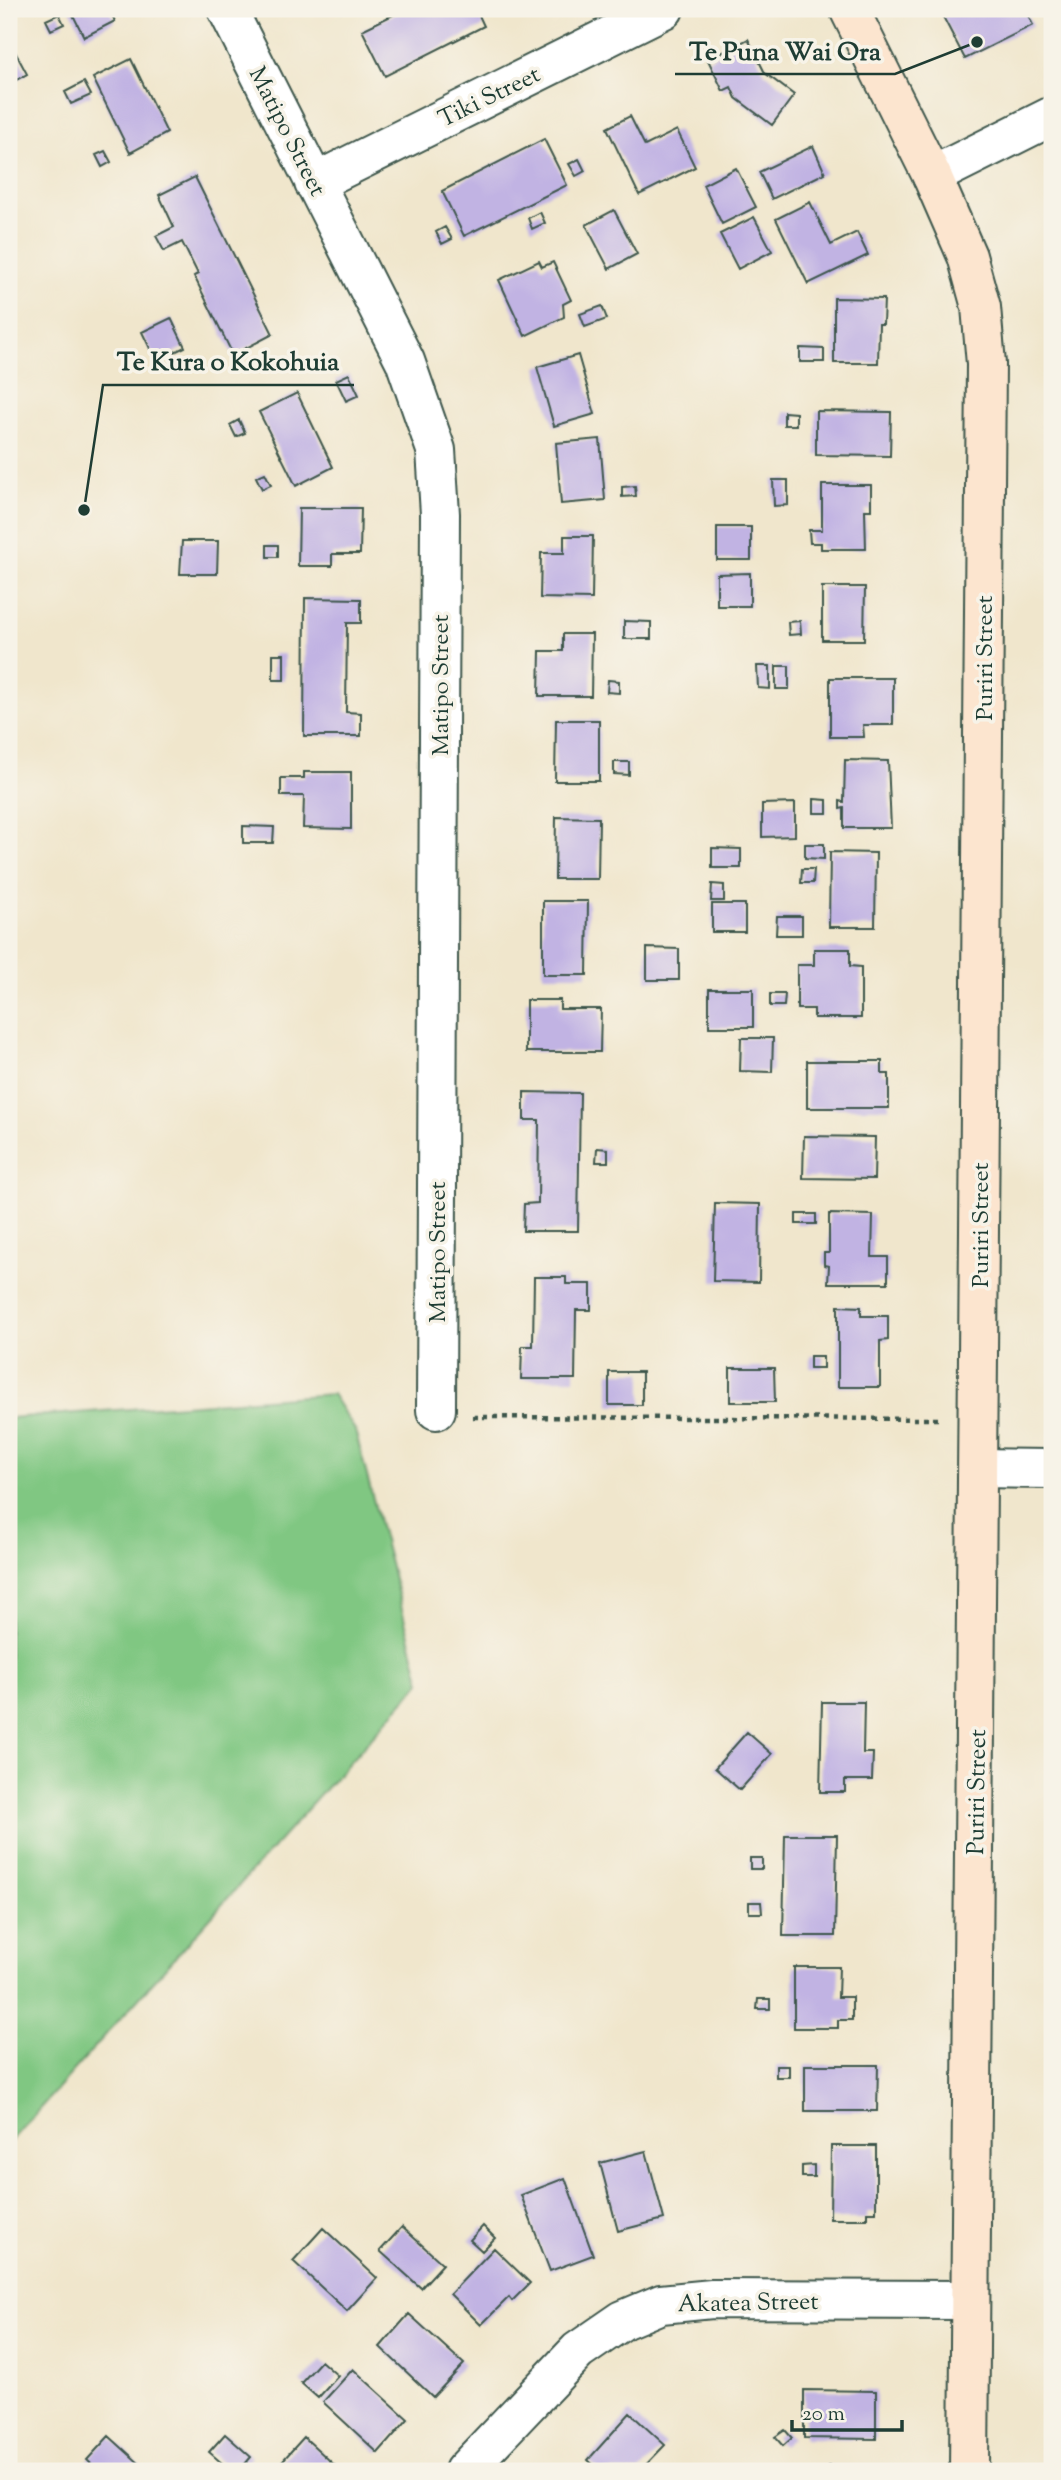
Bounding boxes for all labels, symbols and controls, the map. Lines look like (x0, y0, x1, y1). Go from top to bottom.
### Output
callout: Te Puna Wai Ora (675, 27, 895, 74)
text: Te Puna Wai Ora (689, 35, 881, 72)
street label: Tiki Street (433, 59, 547, 137)
street label: Matipo Street (239, 61, 333, 203)
callout: Te Kura o Kokohuia (103, 338, 354, 385)
text: Te Kura o Kokohuia (117, 345, 339, 382)
street label: Puriri Street (969, 595, 1003, 721)
street label: Matipo Street (425, 614, 459, 756)
street label: Puriri Street (965, 1162, 999, 1288)
street label: Matipo Street (422, 1181, 456, 1323)
street label: Puriri Street (960, 1729, 996, 1855)
street label: Akatea Street (677, 2286, 819, 2322)
scale bar (792, 2389, 902, 2433)
text: 20 m (802, 2400, 845, 2430)

